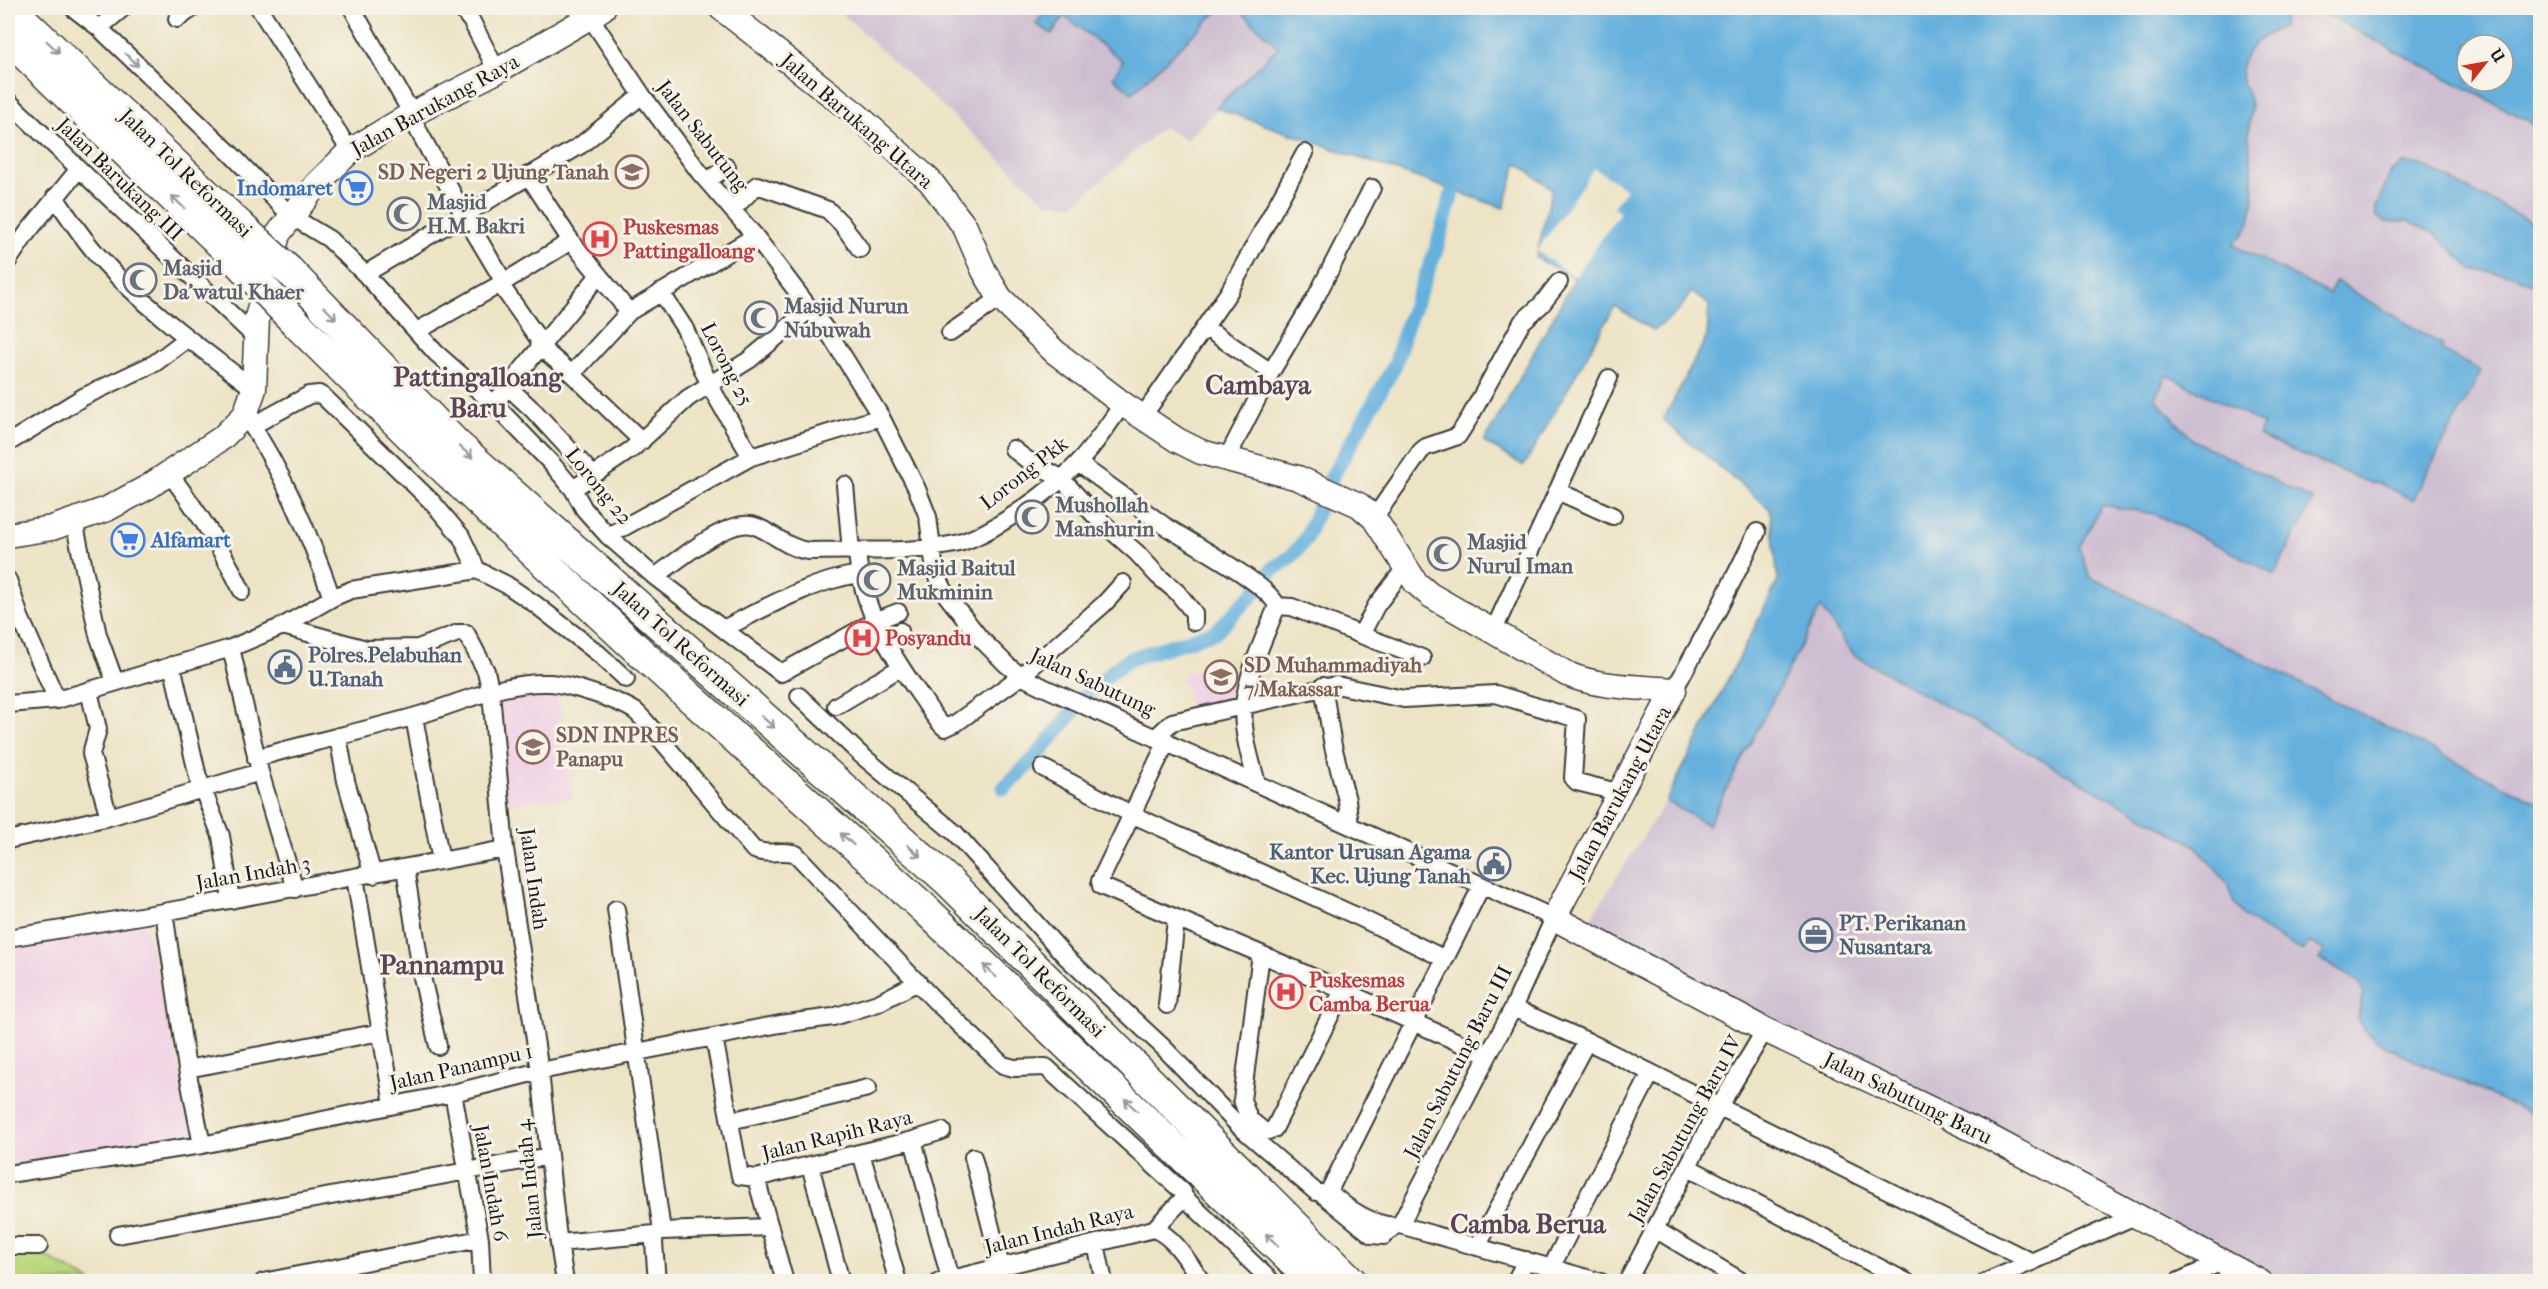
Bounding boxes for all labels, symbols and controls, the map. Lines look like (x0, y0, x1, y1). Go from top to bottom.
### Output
north arrow (2455, 33, 2515, 93)
one-way arrow (45, 40, 60, 54)
text: U (2486, 44, 2509, 66)
street label: Jalan Barukang Utara (774, 47, 938, 194)
street label: Jalan Barukang Raya (345, 49, 523, 162)
one-way arrow (125, 53, 140, 67)
street label: Jalan Sabutung (651, 74, 755, 197)
street label: Jalan Tol Reformasi (113, 102, 257, 242)
street label: Jalan Barukang III (50, 111, 188, 245)
school or university icon: SD Negeri 2 Ujung Tanah (614, 154, 650, 190)
place label: SD Negeri 2 Ujung Tanah (378, 160, 609, 184)
supermarket icon: Indomaret (338, 170, 374, 206)
place label: Indomaret (237, 176, 334, 200)
place label: Masjid H.M. Bakri (426, 190, 526, 238)
one-way arrow (170, 195, 185, 210)
mosque icon: Masjid H.M. Bakri (386, 196, 422, 232)
place label: Puskesmas Pattingalloang (623, 215, 756, 263)
hospital icon: Puskesmas Pattingalloang (582, 221, 618, 257)
place label: Masjid Da'watul Khaer (162, 256, 305, 304)
mosque icon: Masjid Da'watul Khaer (122, 262, 158, 298)
place label: Masjid Nurun Nubuwah (783, 294, 909, 342)
mosque icon: Masjid Nurun Nubuwah (743, 300, 779, 336)
one-way arrow (323, 305, 337, 320)
street label: Lorong 25 (696, 318, 758, 410)
district label: Pattingalloang Baru (393, 361, 564, 424)
district label: Cambaya (1205, 369, 1312, 401)
street label: Lorong Pkk (975, 431, 1073, 515)
street label: Lorong 22 (561, 443, 637, 529)
one-way arrow (458, 445, 473, 459)
place label: Mushollah Manshurin (1054, 493, 1155, 541)
mosque icon: Mushollah Manshurin (1014, 499, 1050, 535)
supermarket icon: Alfamart (110, 522, 146, 558)
place label: Alfamart (149, 528, 231, 552)
place label: Masjid Nurul Iman (1466, 530, 1574, 578)
mosque icon: Masjid Nurul Iman (1426, 536, 1462, 572)
place label: Masjid Baitul Mukminin (896, 556, 1016, 604)
mosque icon: Masjid Baitul Mukminin (856, 562, 892, 598)
street label: Jalan Tol Reformasi (607, 575, 754, 711)
hospital icon: Posyandu (844, 620, 880, 656)
place label: Posyandu (885, 626, 972, 650)
street label: Jalan Sabutung (1025, 642, 1160, 722)
place label: Polres.Pelabuhan U.Tanah (307, 643, 463, 691)
public building icon: Polres.Pelabuhan U.Tanah (267, 649, 303, 685)
place label: SD Muhammadiyah 7 Makassar (1243, 653, 1422, 701)
school or university icon: SD Muhammadiyah 7 Makassar (1203, 659, 1239, 695)
street label: Jalan Barukang Utara (1563, 701, 1676, 886)
one-way arrow (760, 715, 775, 729)
place label: SDN INPRES Panapu (556, 723, 679, 771)
school or university icon: SDN INPRES Panapu (515, 729, 551, 765)
street label: Jalan Indah (515, 825, 553, 932)
one-way arrow (840, 832, 855, 846)
place label: Kantor Urusan Agama Kec. Ujung Tanah (1269, 840, 1472, 888)
one-way arrow (906, 844, 921, 858)
public building icon: Kantor Urusan Agama Kec. Ujung Tanah (1476, 846, 1512, 882)
street label: Jalan Indah 3 (192, 851, 312, 895)
street label: Jalan Tol Reformasi (968, 900, 1110, 1042)
place label: PT. Perikanan Nusantara (1839, 911, 1967, 959)
office icon: PT. Perikanan Nusantara (1798, 917, 1834, 953)
district label: Pannampu (380, 949, 505, 981)
street label: Jalan Sabutung Baru III (1398, 962, 1517, 1164)
one-way arrow (983, 964, 998, 978)
place label: Puskesmas Camba Berua (1309, 968, 1431, 1016)
hospital icon: Puskesmas Camba Berua (1268, 974, 1304, 1010)
street label: Jalan Sabutung Baru IV (1622, 1030, 1747, 1229)
street label: Jalan Panampu 1 (385, 1039, 535, 1096)
street label: Jalan Sabutung Baru (1818, 1046, 1996, 1149)
one-way arrow (1124, 1098, 1139, 1113)
street label: Jalan Rapih Raya (757, 1105, 915, 1166)
street label: Jalan Indah 4 (511, 1118, 547, 1242)
street label: Jalan Indah 6 (469, 1121, 513, 1244)
street label: Jalan Indah Raya (980, 1199, 1136, 1260)
district label: Camba Berua (1450, 1208, 1607, 1240)
one-way arrow (1265, 1233, 1280, 1248)

